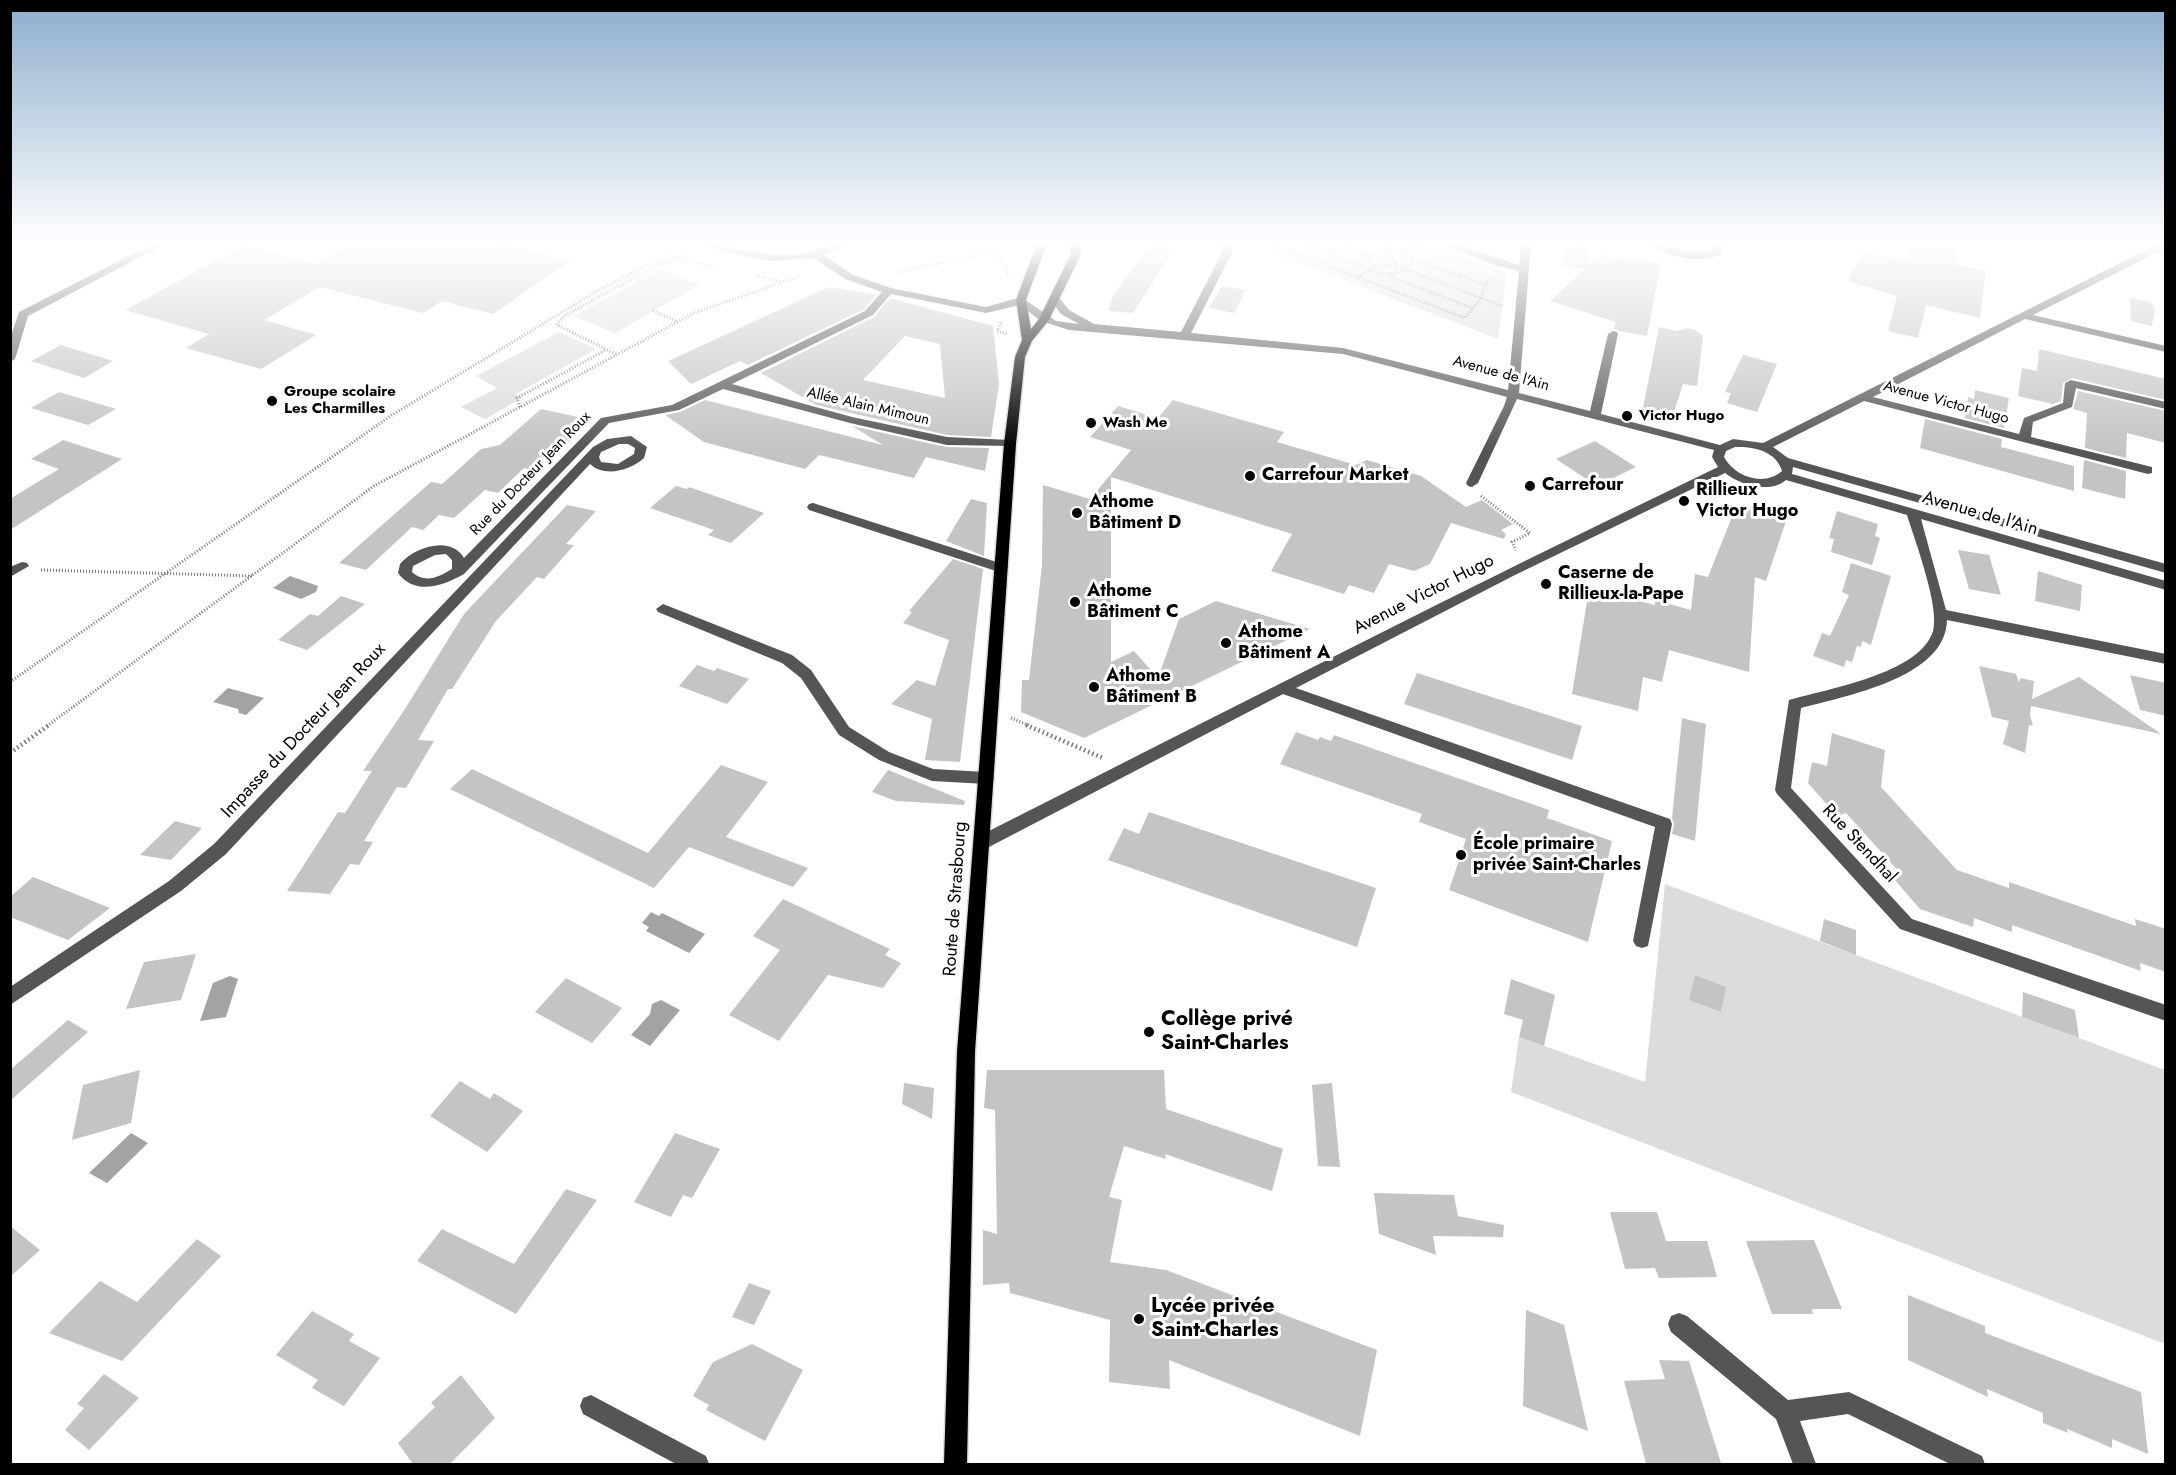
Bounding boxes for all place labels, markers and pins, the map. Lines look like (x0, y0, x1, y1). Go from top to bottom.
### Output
place label: Groupe scolaire Les Charmilles (284, 383, 396, 418)
marker: Groupe scolaire Les Charmilles (265, 394, 279, 408)
place label: Victor Hugo (1639, 407, 1724, 425)
marker: Victor Hugo (1620, 409, 1634, 423)
place label: Wash Me (1103, 414, 1167, 432)
marker: Wash Me (1084, 416, 1098, 430)
place label: Carrefour Market (1262, 465, 1408, 487)
marker: Carrefour Market (1243, 469, 1257, 483)
place label: Carrefour (1542, 475, 1624, 497)
marker: Carrefour (1523, 479, 1537, 493)
place label: Rillieux Victor Hugo (1696, 480, 1798, 522)
place label: Athome Bâtiment D (1089, 492, 1181, 534)
marker: Rillieux Victor Hugo (1677, 494, 1691, 508)
marker: Athome Bâtiment D (1070, 506, 1084, 520)
place label: Caserne de Rillieux-la-Pape (1558, 563, 1684, 606)
marker: Caserne de Rillieux-la-Pape (1539, 577, 1553, 591)
place label: Athome Bâtiment C (1087, 581, 1179, 624)
marker: Athome Bâtiment C (1068, 595, 1082, 609)
place label: Athome Bâtiment A (1238, 622, 1330, 664)
marker: Athome Bâtiment A (1219, 636, 1233, 650)
place label: Athome Bâtiment B (1106, 666, 1197, 708)
marker: Athome Bâtiment B (1087, 680, 1101, 694)
place label: École primaire privée Saint-Charles (1473, 834, 1641, 876)
marker: École primaire privée Saint-Charles (1454, 848, 1468, 862)
place label: Collège privé Saint-Charles (1161, 1007, 1293, 1057)
marker: Collège privé Saint-Charles (1142, 1025, 1156, 1039)
place label: Lycée privée Saint-Charles (1151, 1294, 1279, 1344)
marker: Lycée privée Saint-Charles (1132, 1312, 1146, 1326)

